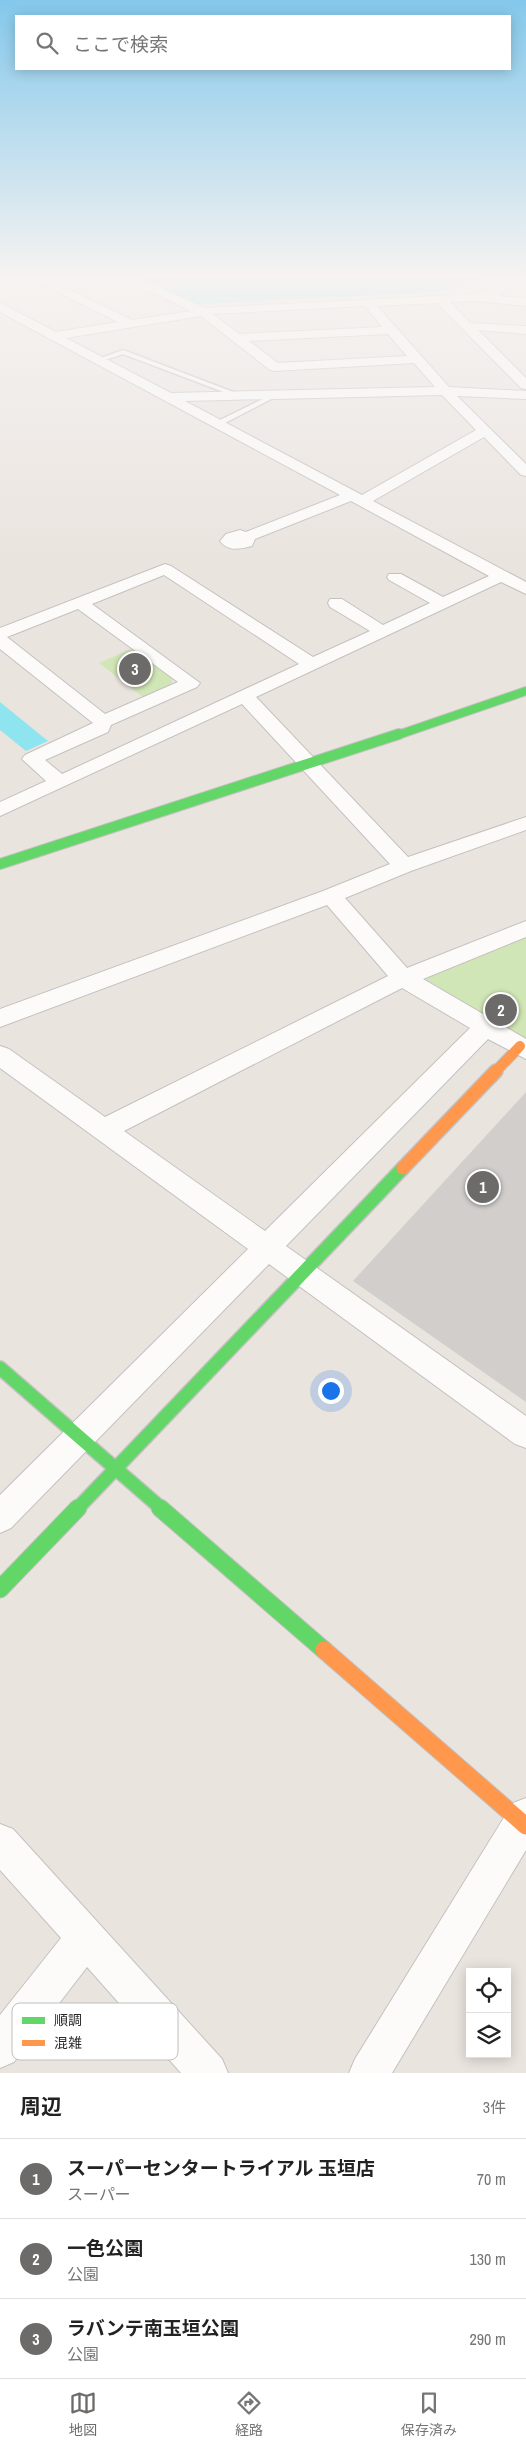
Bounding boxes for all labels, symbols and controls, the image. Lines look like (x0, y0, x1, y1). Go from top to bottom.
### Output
search box (15, 15, 511, 70)
icon: search (33, 29, 61, 57)
text: ここで検索 (73, 31, 168, 57)
pin: 3 (119, 650, 151, 688)
pin: 2 (485, 991, 517, 1029)
pin: 1 (467, 1168, 499, 1206)
your location (318, 1378, 344, 1404)
map controls (466, 1968, 511, 2058)
button: locate (466, 1968, 511, 2013)
legend (12, 2003, 178, 2060)
text: 順調 (54, 2011, 82, 2029)
button: layers (466, 2013, 511, 2058)
text: 混雑 (54, 2034, 82, 2052)
text: 周辺 (20, 2092, 62, 2121)
text: 3件 (483, 2096, 506, 2118)
text: スーパーセンタートライアル 玉垣店 (67, 2155, 375, 2181)
text: 1 (32, 2168, 40, 2190)
text: 70 m (477, 2168, 506, 2190)
text: スーパー (67, 2183, 131, 2205)
text: 一色公園 (67, 2235, 143, 2261)
text: 2 (32, 2248, 40, 2270)
text: 130 m (470, 2248, 506, 2270)
text: 公園 (67, 2263, 99, 2285)
text: ラバンテ南玉垣公園 (67, 2315, 239, 2341)
text: 3 (32, 2328, 40, 2350)
text: 290 m (470, 2328, 506, 2350)
text: 公園 (67, 2343, 99, 2365)
tab: 地図 (69, 2389, 97, 2439)
tab: 経路 (235, 2389, 263, 2439)
tab: 保存済み (401, 2389, 457, 2439)

